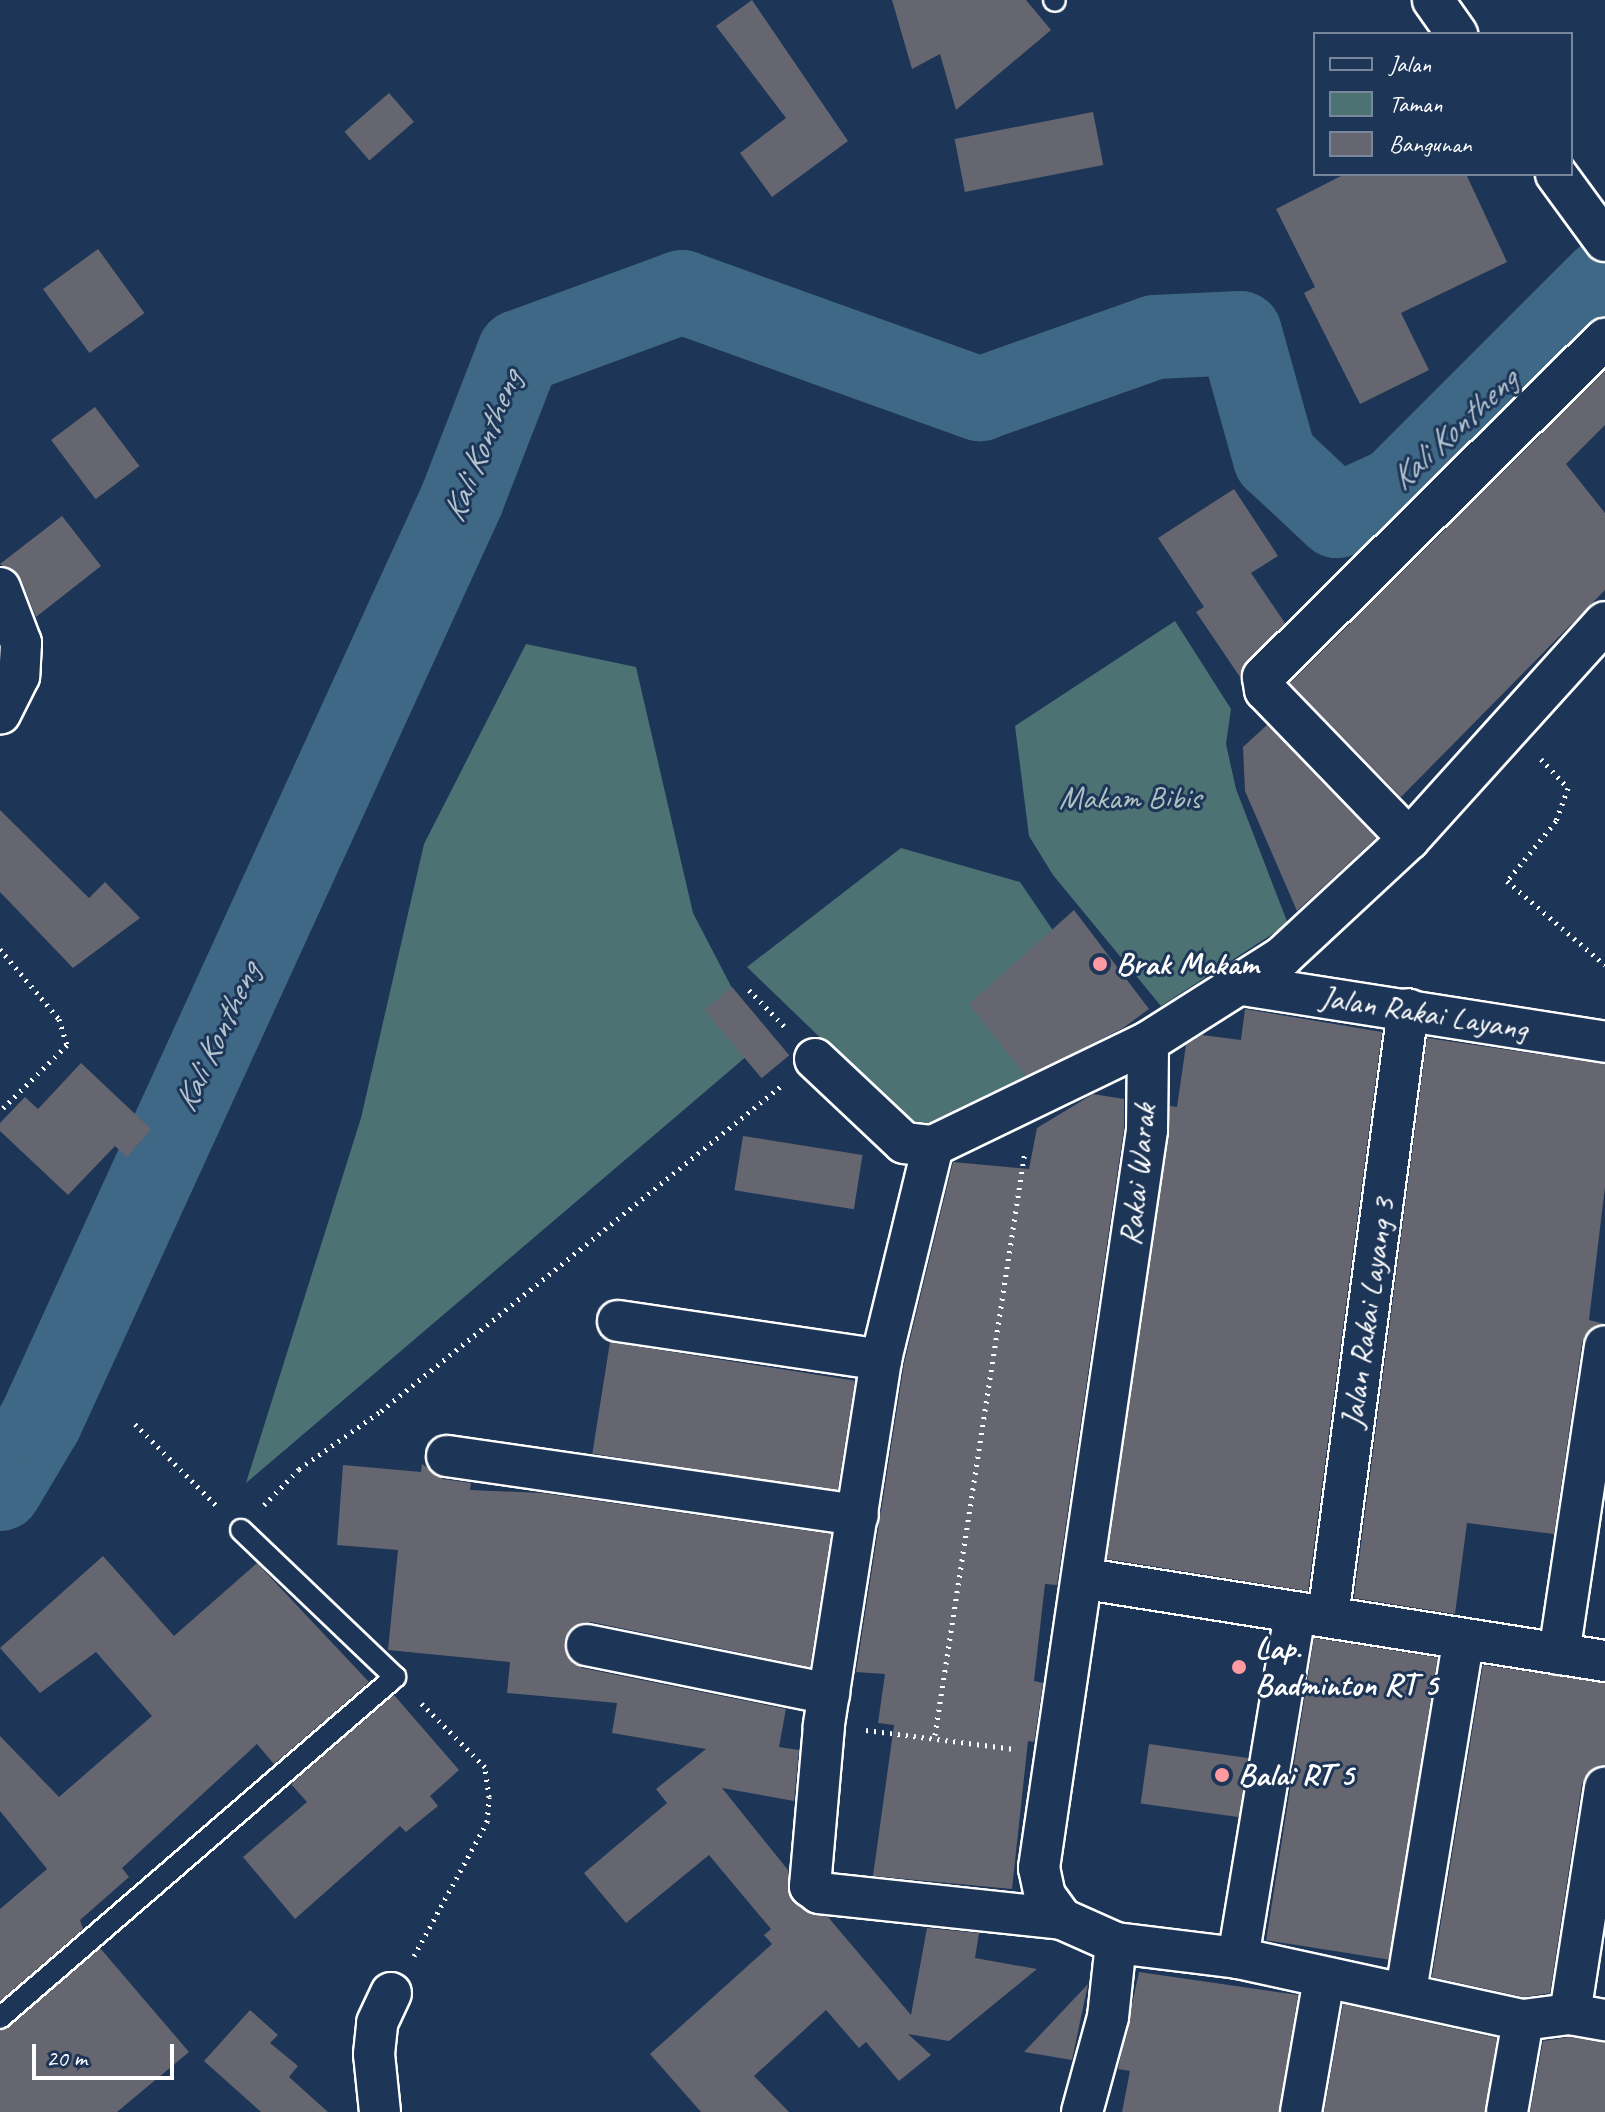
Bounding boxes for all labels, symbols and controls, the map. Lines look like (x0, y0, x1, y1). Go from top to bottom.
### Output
legend (1313, 32, 1573, 176)
text: Jalan (1389, 49, 1431, 79)
text: Taman (1389, 89, 1442, 119)
text: Bangunan (1389, 129, 1472, 159)
water label: Kali Kontheng (1381, 360, 1525, 498)
water label: Kali Kontheng (432, 365, 530, 527)
park label: Makam Bibis (1059, 779, 1201, 817)
place label: Brak Makam (1116, 945, 1260, 983)
marker: Brak Makam (1091, 955, 1109, 973)
water label: Kali Kontheng (164, 957, 268, 1117)
street label: Jalan Rakai Layang (1318, 978, 1530, 1048)
street label: Rakai Warak (1111, 1102, 1165, 1248)
street label: Jalan Rakai Layang 3 (1333, 1196, 1403, 1430)
place label: Lap. Badminton RT 5 (1255, 1630, 1438, 1705)
marker: Lap. Badminton RT 5 (1230, 1658, 1248, 1676)
place label: Balai RT 5 (1238, 1756, 1356, 1794)
marker: Balai RT 5 (1213, 1766, 1231, 1784)
scale bar (36, 2028, 178, 2078)
text: 20 m (46, 2043, 87, 2073)

